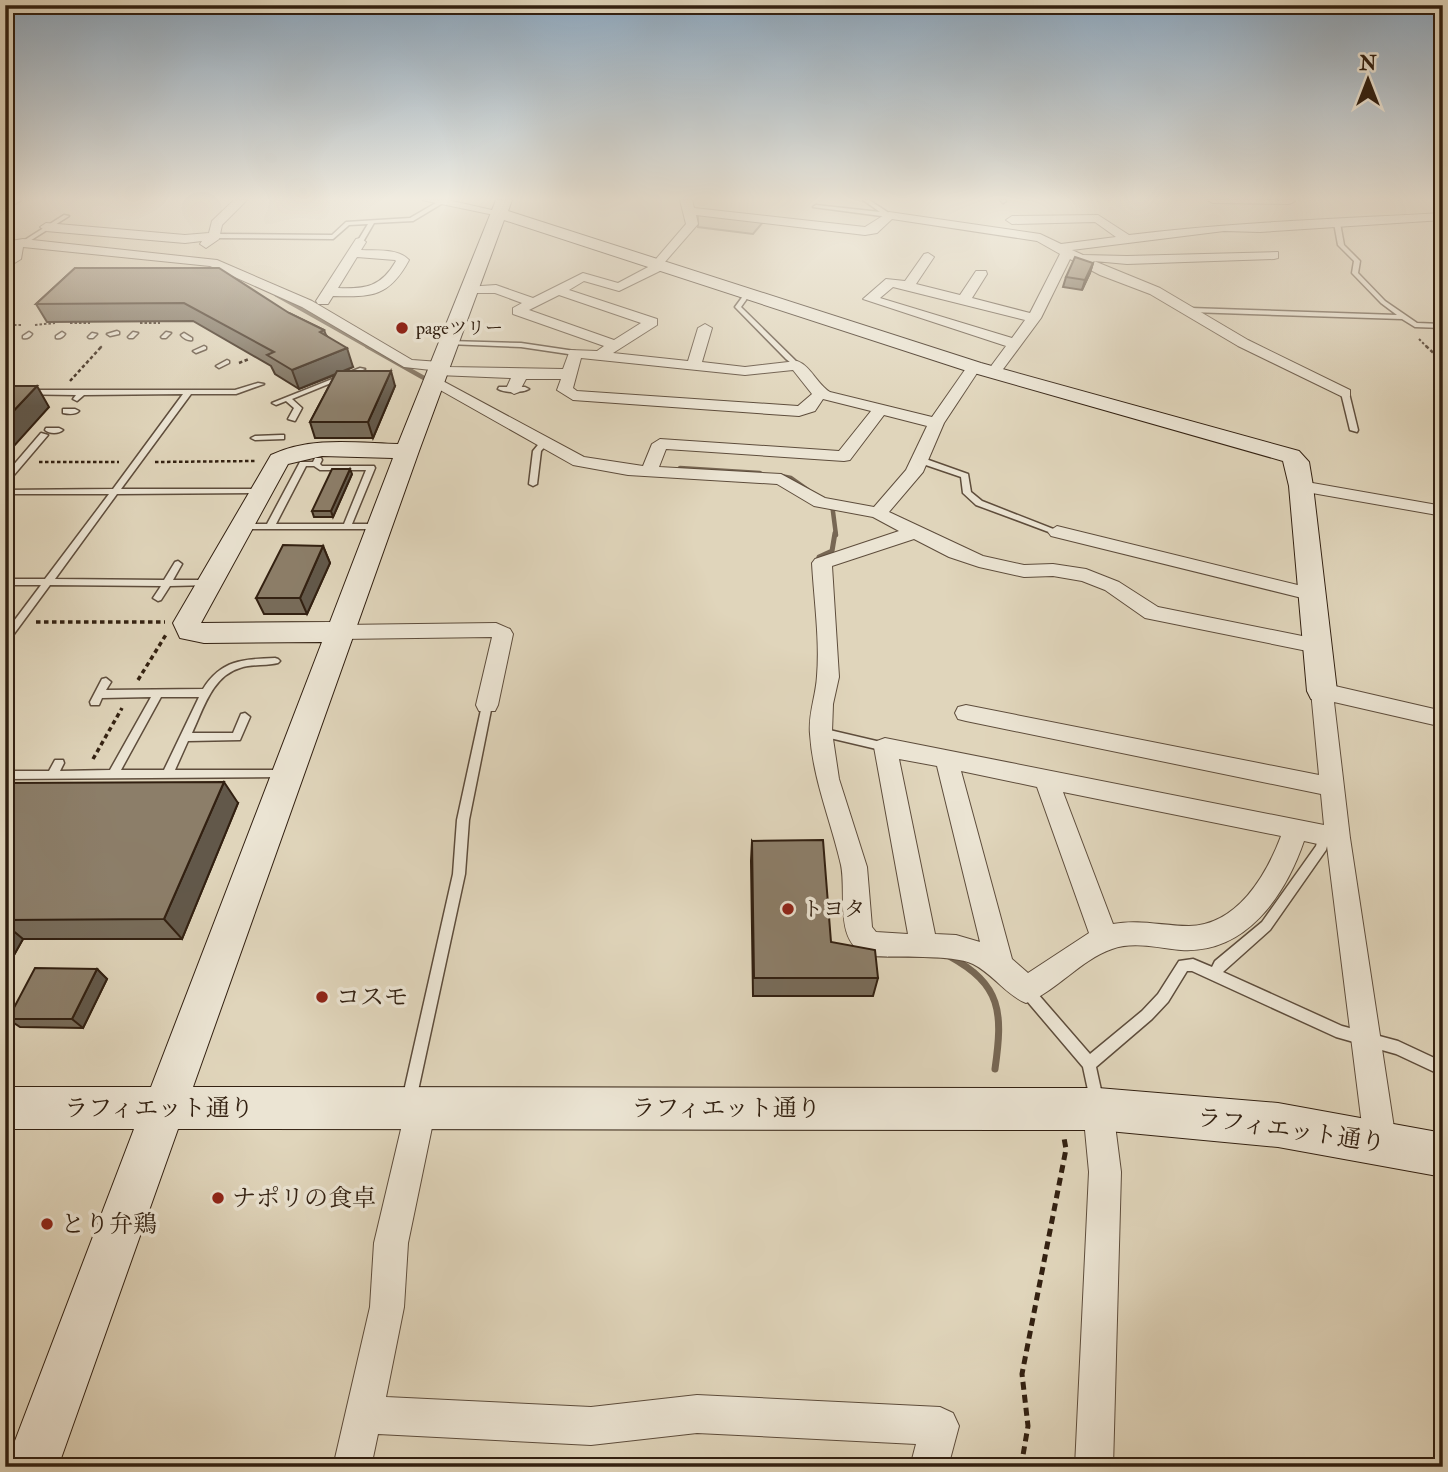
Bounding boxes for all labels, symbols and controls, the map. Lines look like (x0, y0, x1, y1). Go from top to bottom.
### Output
north arrow (1332, 46, 1402, 116)
text: N (1358, 52, 1377, 76)
place label: pageツリー (415, 317, 503, 340)
marker: pageツリー (394, 320, 410, 336)
place label: トヨタ (802, 896, 865, 923)
marker: トヨタ (780, 901, 796, 917)
place label: コスモ (336, 982, 408, 1013)
marker: コスモ (314, 989, 330, 1005)
street label: ラフィエット通り (64, 1093, 254, 1124)
street label: ラフィエット通り (631, 1093, 821, 1124)
street label: ラフィエット通り (1195, 1102, 1387, 1159)
place label: ナポリの食卓 (232, 1183, 376, 1214)
marker: ナポリの食卓 (210, 1190, 226, 1206)
place label: とり弁鶏 (61, 1209, 157, 1240)
marker: とり弁鶏 (39, 1216, 55, 1232)

